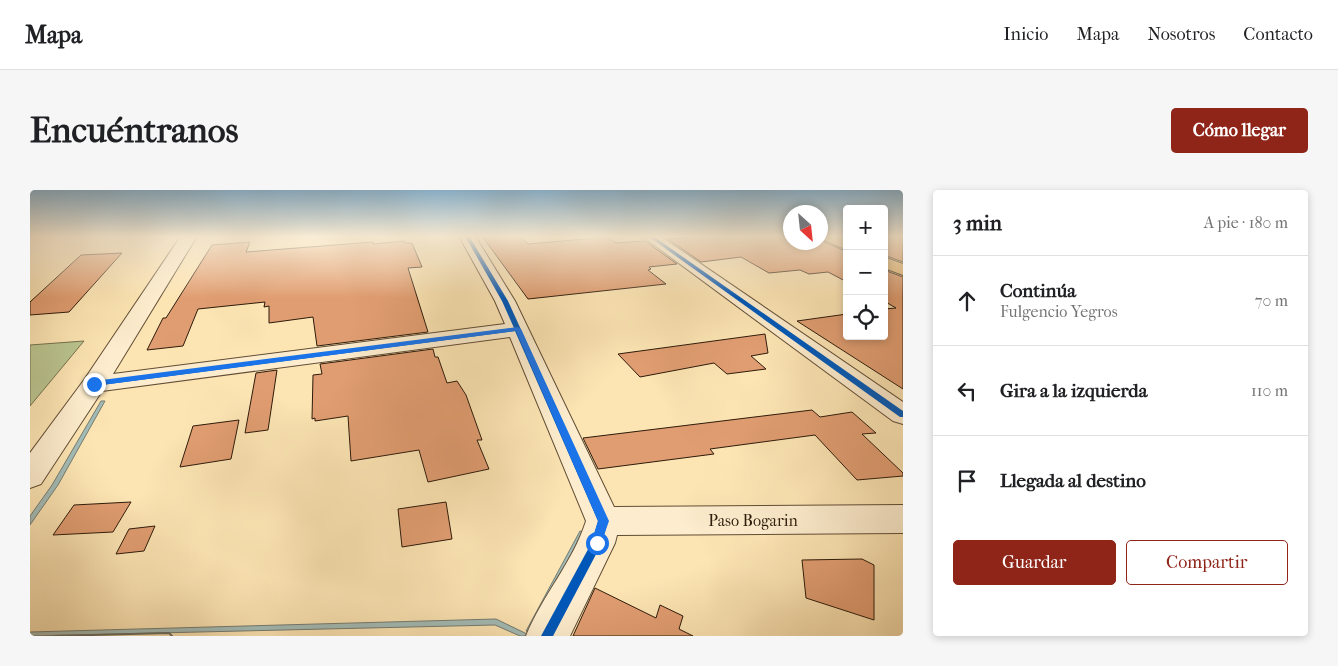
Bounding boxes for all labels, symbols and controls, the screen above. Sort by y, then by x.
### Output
text: Mapa [25,21,82,49]
text: Inicio [1004,24,1049,45]
text: Mapa [1077,24,1119,45]
text: Nosotros [1147,24,1215,45]
text: Contacto [1243,24,1313,45]
button: Cómo llegar [1171,108,1308,153]
text: Encuéntranos [30,110,238,151]
north arrow [783,205,828,250]
map controls [843,205,888,340]
button: + [843,205,888,250]
text: 3 min [953,211,1002,235]
text: A pie · 180 m [1204,213,1288,232]
button: − [843,250,888,295]
text: Continúa [1000,280,1076,302]
icon: ahead [953,287,981,315]
text: 70 m [1255,291,1288,310]
button: locate [843,295,888,340]
text: Fulgencio Yegros [1000,302,1118,321]
route end [83,373,106,396]
icon: left [953,377,981,405]
text: Gira a la izquierda [1000,380,1147,402]
text: 110 m [1251,381,1288,400]
icon: arrive [953,467,981,495]
text: Llegada al destino [1000,470,1146,492]
street label: Paso Bogarin [708,511,799,530]
route start [586,532,609,555]
button: Guardar [953,540,1116,585]
button: Compartir [1126,540,1288,585]

